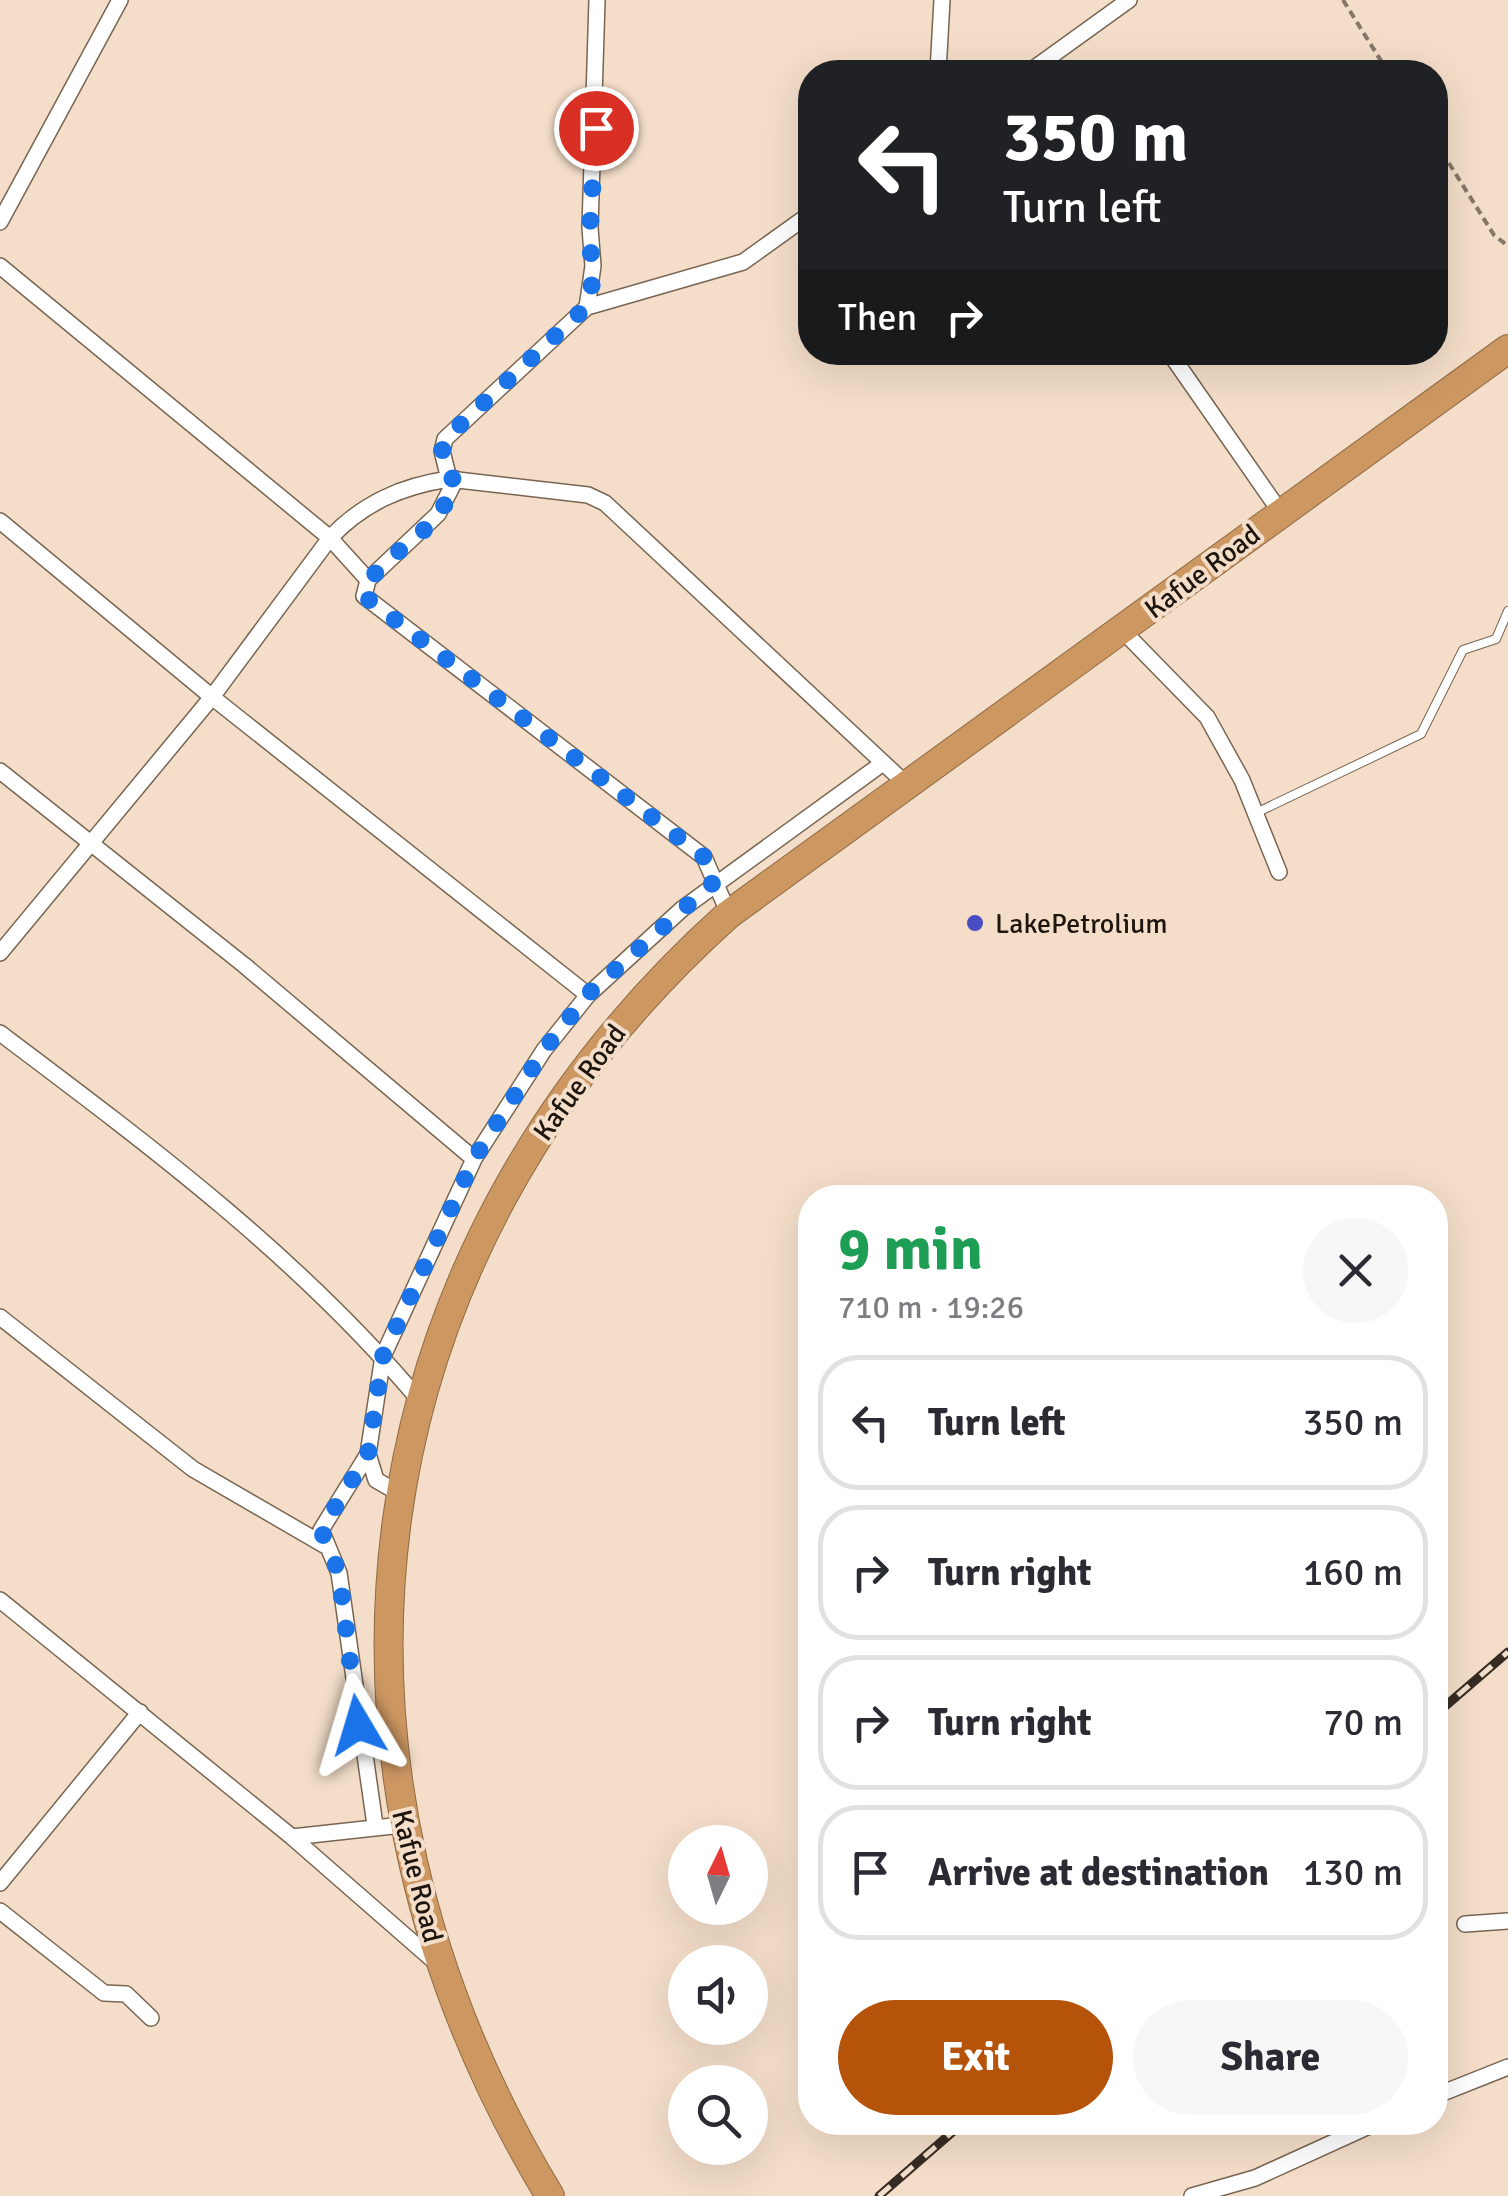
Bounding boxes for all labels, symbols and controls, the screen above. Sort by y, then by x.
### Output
pin [554,86,639,171]
text: 350 m [1003,94,1188,180]
icon: left [838,100,968,230]
icon: arrive [569,101,624,156]
text: Turn left [1003,180,1162,235]
icon: right [937,290,992,345]
text: Then [838,294,917,341]
street label: Kafue Road [1138,517,1267,626]
place label: LakePetrolium [995,907,1168,941]
marker: LakePetrolium [964,912,986,934]
street label: Kafue Road [526,1018,633,1147]
text: 9 min [838,1213,983,1287]
button: close [1303,1218,1408,1323]
text: 710 m · 19:26 [838,1288,1024,1327]
icon: left [843,1395,898,1450]
text: Turn left [928,1399,1066,1446]
text: 350 m [1303,1399,1403,1446]
icon: right [843,1545,898,1600]
text: Turn right [928,1549,1092,1596]
text: 160 m [1303,1549,1403,1596]
position arrow [306,1673,410,1777]
icon: right [843,1695,898,1750]
text: Turn right [928,1699,1092,1746]
text: 70 m [1323,1699,1403,1746]
street label: Kafue Road [384,1806,450,1946]
north arrow [668,1825,768,1925]
map controls [668,1825,768,2165]
icon: arrive [843,1845,898,1900]
text: Arrive at destination [928,1849,1269,1896]
text: 130 m [1303,1849,1403,1896]
button: sound [668,1945,768,2045]
button: Exit [838,2000,1113,2115]
button: Share [1133,2000,1408,2115]
button: search [668,2065,768,2165]

